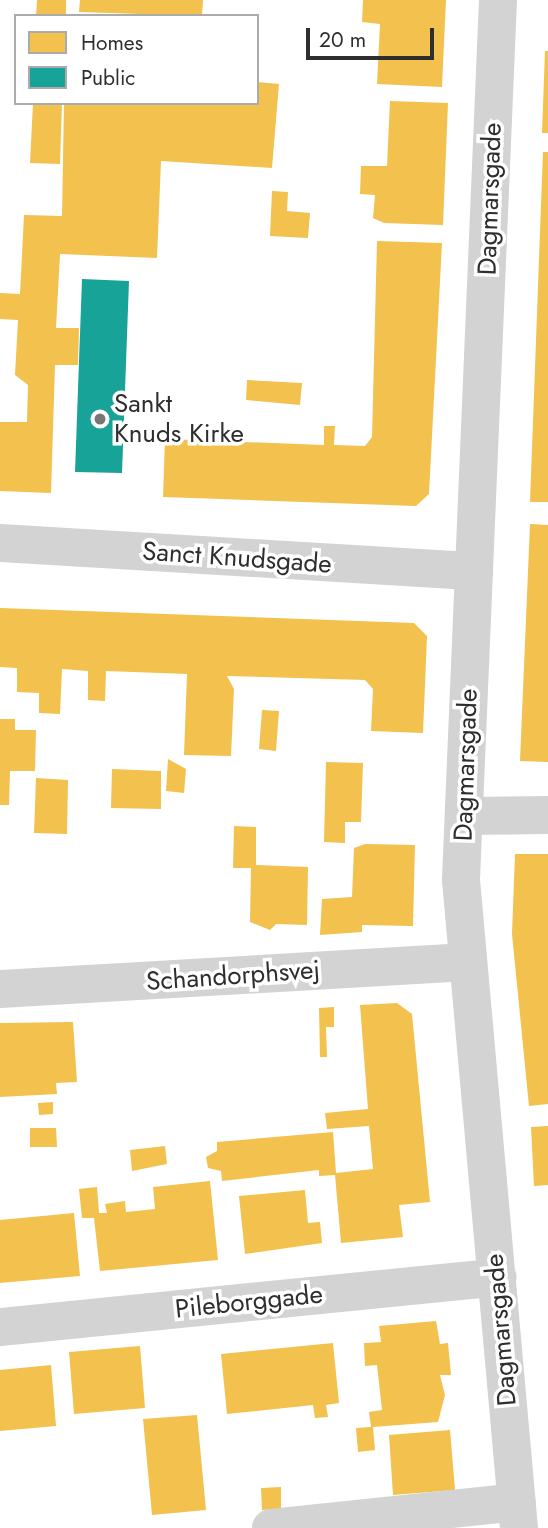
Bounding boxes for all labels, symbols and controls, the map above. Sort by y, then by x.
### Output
legend [14,14,259,105]
scale bar [310,14,438,58]
text: 20 m [319,25,366,55]
text: Homes [81,28,143,58]
text: Public [81,63,135,93]
street label: Dagmarsgade [472,122,508,276]
place label: Sankt Knuds Kirke [114,388,244,450]
marker: Sankt Knuds Kirke [92,411,108,427]
street label: Sanct Knudsgade [141,536,333,580]
street label: Dagmarsgade [448,688,484,842]
street label: Schandorphsvej [145,954,321,998]
street label: Dagmarsgade [479,1253,523,1407]
street label: Pileborggade [174,1279,324,1325]

